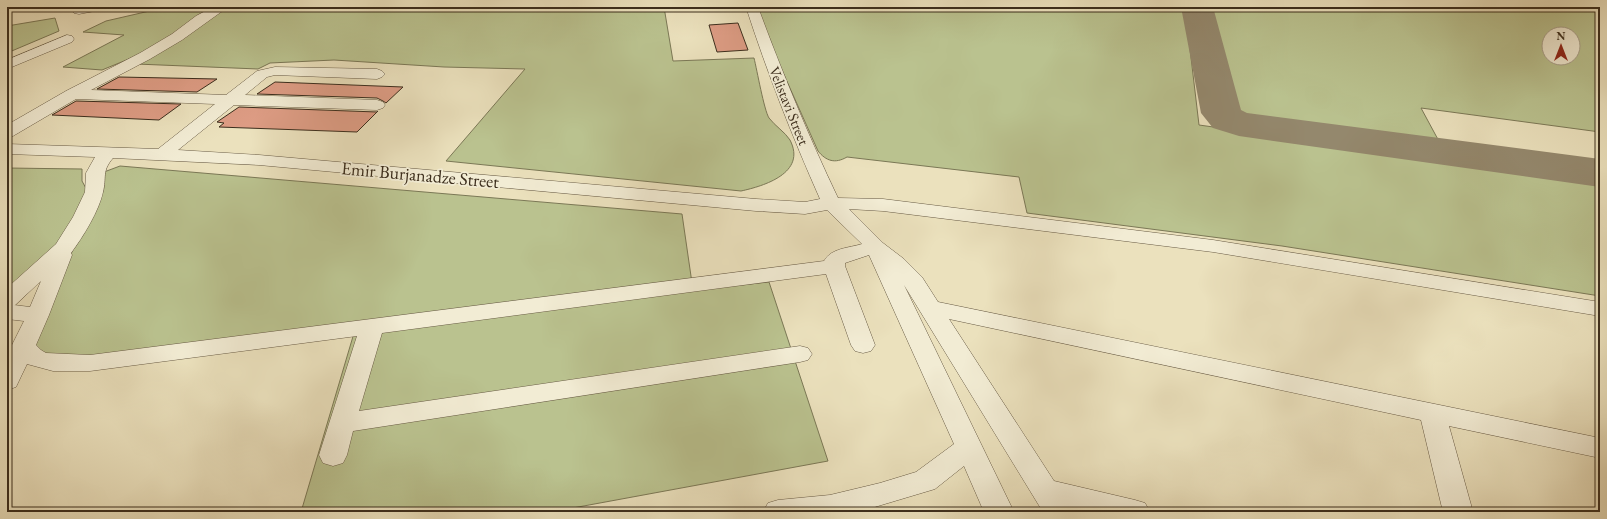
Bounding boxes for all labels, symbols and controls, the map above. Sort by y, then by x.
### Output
north arrow [1541,26,1581,66]
text: N [1557,29,1566,43]
street label: Velistavi Street [765,64,814,148]
street label: Emir Burjanadze Street [340,156,500,193]

